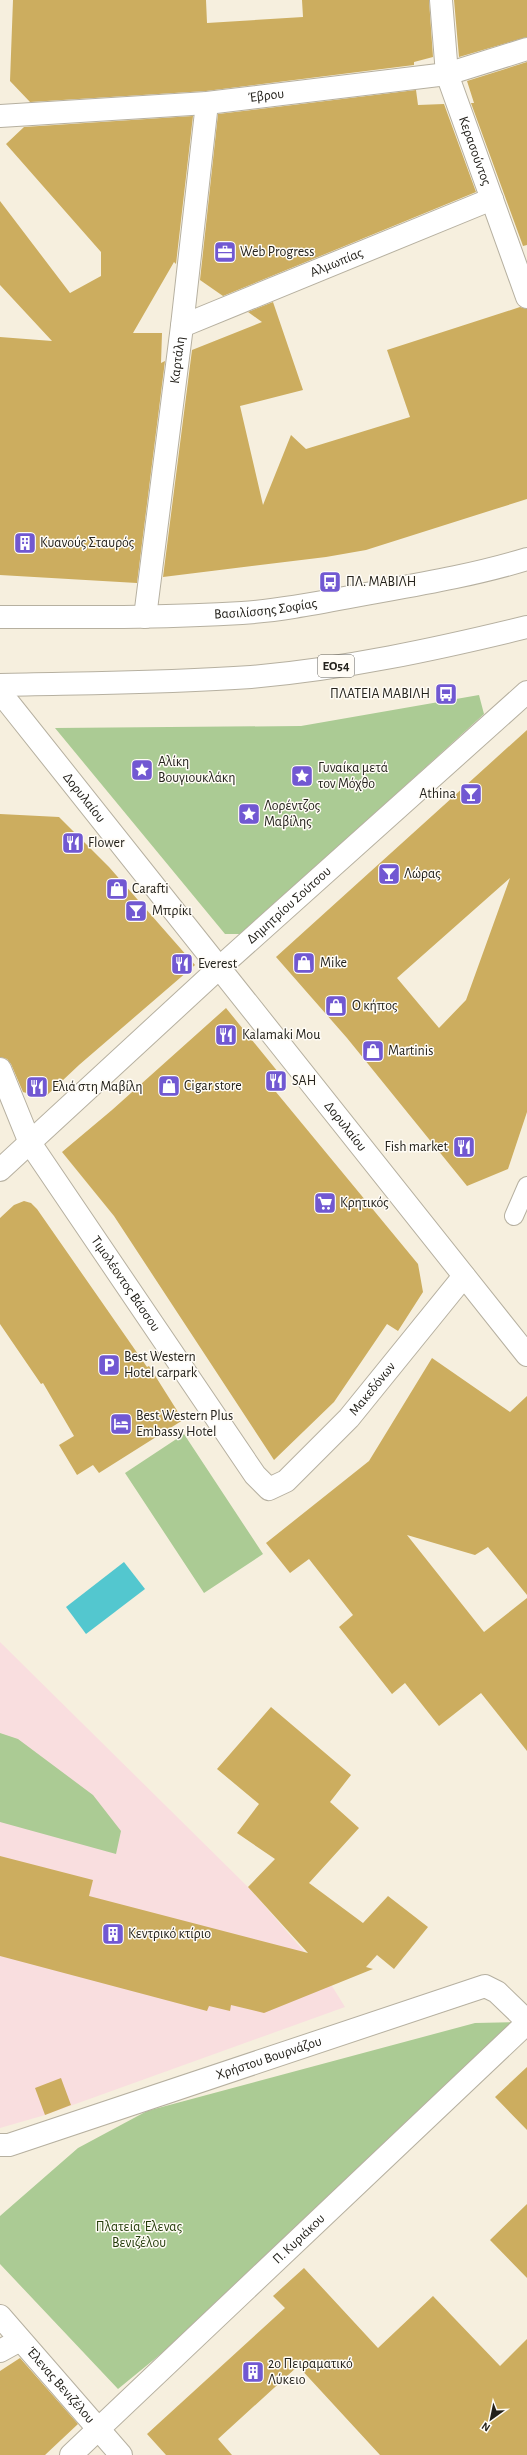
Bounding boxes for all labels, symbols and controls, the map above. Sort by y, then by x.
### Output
street label: Έβρου [247,87,285,105]
street label: Κερασούντος [456,115,494,188]
office icon: Web Progress [212,239,238,265]
place label: Web Progress [240,245,314,259]
street label: Αλμωπίας [308,245,365,280]
street label: Καρτάλη [168,336,188,385]
building icon: Κυανούς Σταυρός [12,530,38,556]
place label: Κυανούς Σταυρός [40,536,135,550]
bus stop icon: ΠΛ. ΜΑΒΙΛΗ [317,569,343,595]
place label: ΠΛ. ΜΑΒΙΛΗ [346,575,416,589]
street label: Βασιλίσσης Σοφίας [214,596,319,621]
road number: ΕΟ54 [318,655,354,677]
bus stop icon: ΠΛΑΤΕΙΑ ΜΑΒΙΛΗ [433,681,459,707]
place label: ΠΛΑΤΕΙΑ ΜΑΒΙΛΗ [330,687,430,701]
place label: Αλίκη Βουγιουκλάκη [158,755,235,785]
place icon: Αλίκη Βουγιουκλάκη [129,757,155,783]
place label: Γυναίκα μετά τον Μόχθο [317,761,388,791]
place icon: Γυναίκα μετά τον Μόχθο [289,763,315,789]
street label: Δορυλαίου [60,770,108,825]
bar icon: Athina [458,781,484,807]
place label: Athina [419,787,457,801]
place label: Λορέντζος Μαβίλης [264,799,321,829]
place icon: Λορέντζος Μαβίλης [236,801,262,827]
restaurant icon: Flower [60,830,86,856]
place label: Flower [88,836,125,850]
bar icon: Λώρας [376,861,402,887]
street label: Δημητρίου Σούτσου [244,864,334,947]
place label: Λώρας [404,867,441,881]
shop icon: Carafti [104,876,130,902]
place label: Carafti [132,882,169,896]
bar icon: Μπρίκι [123,898,149,924]
place label: Μπρίκι [152,904,192,918]
shop icon: Mike [291,950,317,976]
restaurant icon: Everest [169,951,195,977]
place label: Mike [320,956,347,970]
place label: Everest [198,957,238,971]
shop icon: Ο κήπος [323,993,349,1019]
place label: Ο κήπος [352,999,398,1013]
restaurant icon: Kalamaki Mou [213,1022,239,1048]
place label: Kalamaki Mou [242,1028,320,1042]
shop icon: Martinis [360,1038,386,1064]
place label: Martinis [388,1044,433,1058]
restaurant icon: SAH [263,1068,289,1094]
shop icon: Cigar store [156,1073,182,1099]
restaurant icon: Ελιά στη Μαβίλη [24,1074,50,1100]
place label: SAH [292,1074,316,1088]
place label: Cigar store [184,1079,242,1093]
place label: Ελιά στη Μαβίλη [52,1080,142,1094]
street label: Δορυλαίου [321,1099,369,1154]
restaurant icon: Fish market [451,1134,477,1160]
place label: Fish market [385,1140,449,1154]
supermarket icon: Κρητικός [312,1190,338,1216]
place label: Κρητικός [340,1196,389,1210]
street label: Τιμολέοντος Βάσσου [88,1234,163,1334]
place label: Best Western Hotel carpark [124,1350,198,1380]
parking icon: Best Western Hotel carpark [96,1352,122,1378]
street label: Μακεδόνων [347,1359,398,1418]
place label: Best Western Plus Embassy Hotel [136,1409,233,1439]
hotel icon: Best Western Plus Embassy Hotel [108,1411,134,1437]
building icon: Κεντρικό κτίριο [100,1921,126,1947]
place label: Κεντρικό κτίριο [128,1927,211,1941]
street label: Χρήστου Βουρνάζου [214,2034,323,2082]
street label: Π. Κυριάκου [270,2211,328,2267]
park label: Πλατεία Έλενας Βενιζέλου [96,2220,183,2250]
street label: Έλενας Βενιζέλου [24,2345,97,2426]
place label: 2ο Πειραματικό Λύκειο [268,2357,353,2387]
building icon: 2ο Πειραματικό Λύκειο [240,2359,266,2385]
north arrow [471,2399,511,2439]
text: N [480,2420,492,2434]

